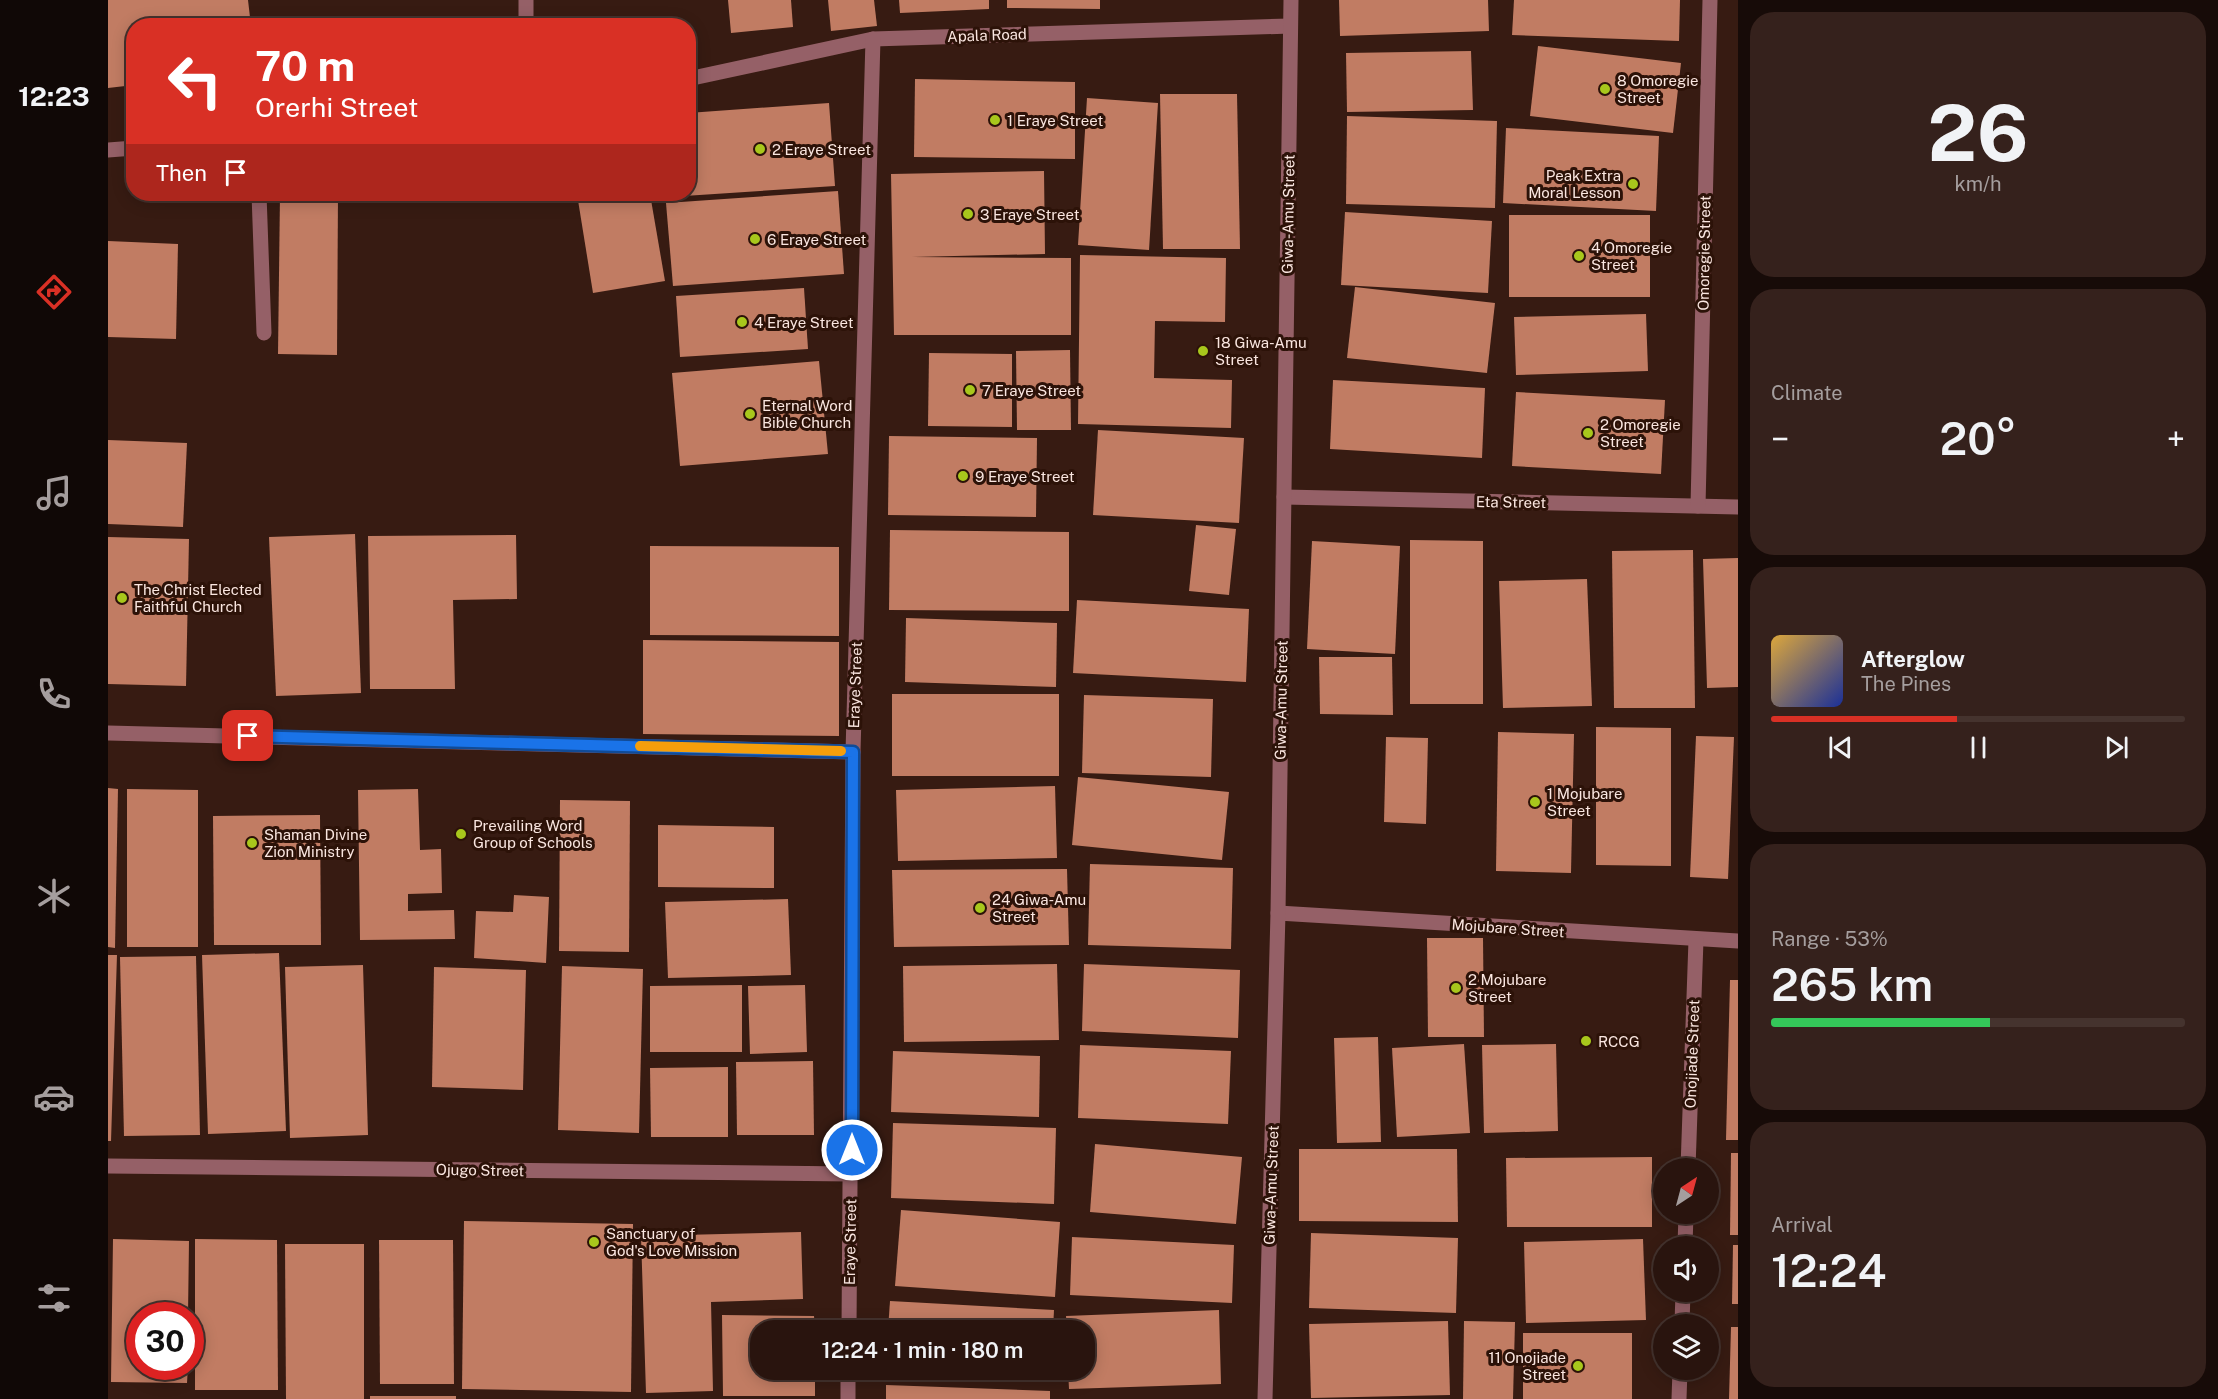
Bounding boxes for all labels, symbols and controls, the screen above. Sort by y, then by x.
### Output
street label: Apala Road [947,25,1027,45]
text: 70 m [255,41,355,90]
icon: left [156,42,234,120]
place label: 8 Omoregie Street [1617,72,1698,106]
text: 12:23 [18,80,90,112]
marker: 8 Omoregie Street [1598,82,1612,96]
text: 26 [1927,87,2029,179]
text: Orerhi Street [255,91,419,123]
place label: 1 Eraye Street [1007,112,1103,129]
marker: 1 Eraye Street [988,113,1002,127]
place label: 2 Eraye Street [772,141,871,158]
marker: 2 Eraye Street [753,142,767,156]
street label: Giwa-Amu Street [1278,154,1298,274]
icon: arrive [219,156,252,189]
text: Then [156,160,207,186]
place label: Peak Extra Moral Lesson [1528,167,1621,201]
text: km/h [1954,172,2002,196]
marker: Peak Extra Moral Lesson [1626,177,1640,191]
street label: Omoregie Street [1694,195,1714,311]
place label: 3 Eraye Street [980,206,1080,223]
marker: 3 Eraye Street [961,207,975,221]
place label: 6 Eraye Street [767,231,867,248]
marker: 6 Eraye Street [748,232,762,246]
place label: 4 Omoregie Street [1591,239,1672,273]
marker: 4 Omoregie Street [1572,249,1586,263]
icon: directions [33,271,75,313]
place label: 4 Eraye Street [754,314,854,331]
marker: 4 Eraye Street [735,315,749,329]
place label: 18 Giwa-Amu Street [1215,334,1307,368]
marker: 18 Giwa-Amu Street [1196,344,1210,358]
text: Climate [1771,381,1843,405]
place label: 7 Eraye Street [982,382,1081,399]
marker: 7 Eraye Street [963,383,977,397]
place label: Eternal Word Bible Church [762,397,852,431]
marker: Eternal Word Bible Church [743,407,757,421]
text: 20° [1939,412,2017,465]
place label: 2 Omoregie Street [1600,416,1681,450]
text: − [1771,420,1789,458]
text: + [2167,420,2185,458]
marker: 2 Omoregie Street [1581,426,1595,440]
place label: 9 Eraye Street [975,468,1075,485]
marker: 9 Eraye Street [956,469,970,483]
icon: music [33,472,75,514]
street label: Eta Street [1476,493,1547,511]
place label: The Christ Elected Faithful Church [134,581,262,615]
marker: The Christ Elected Faithful Church [115,591,129,605]
street label: Giwa-Amu Street [1271,640,1291,760]
street label: Eraye Street [845,641,865,729]
text: Afterglow [1861,646,1965,672]
text: The Pines [1861,672,1951,696]
icon: phone [33,673,75,715]
pin [222,710,273,761]
icon: arrive [231,719,264,752]
icon: previous [1824,731,1857,764]
icon: pause [1962,731,1995,764]
icon: next [2100,731,2133,764]
place label: 1 Mojubare Street [1547,785,1623,819]
marker: 1 Mojubare Street [1528,795,1542,809]
place label: Prevailing Word Group of Schools [473,817,593,851]
place label: Shaman Divine Zion Ministry [264,826,367,860]
marker: Prevailing Word Group of Schools [454,827,468,841]
marker: Shaman Divine Zion Ministry [245,836,259,850]
icon: climate [33,875,75,917]
place label: 24 Giwa-Amu Street [992,891,1086,925]
marker: 24 Giwa-Amu Street [973,901,987,915]
street label: Mojubare Street [1451,916,1565,940]
text: Range · 53% [1771,927,1888,951]
text: 265 km [1771,958,1933,1011]
place label: 2 Mojubare Street [1468,971,1546,1005]
marker: 2 Mojubare Street [1449,981,1463,995]
street label: Onojiade Street [1682,999,1702,1109]
place label: RCCG [1598,1033,1640,1050]
marker: RCCG [1579,1034,1593,1048]
icon: car [33,1076,75,1118]
position arrow [820,1118,884,1182]
street label: Giwa-Amu Street [1260,1125,1282,1245]
north arrow [1653,1158,1719,1224]
map controls [1653,1158,1719,1380]
street label: Ojugo Street [436,1161,525,1179]
street label: Eraye Street [841,1198,859,1285]
text: Arrival [1771,1213,1833,1237]
place label: Sanctuary of God's Love Mission [606,1225,737,1259]
marker: Sanctuary of God's Love Mission [587,1235,601,1249]
button: sound [1653,1236,1719,1302]
text: 12:24 [1771,1244,1887,1297]
icon: filters [33,1277,75,1319]
speed limit sign: 30 [126,1302,204,1380]
button: layers [1653,1314,1719,1380]
text: 12:24 · 1 min · 180 m [821,1337,1024,1363]
place label: 11 Onojiade Street [1489,1349,1566,1383]
marker: 11 Onojiade Street [1571,1359,1585,1373]

